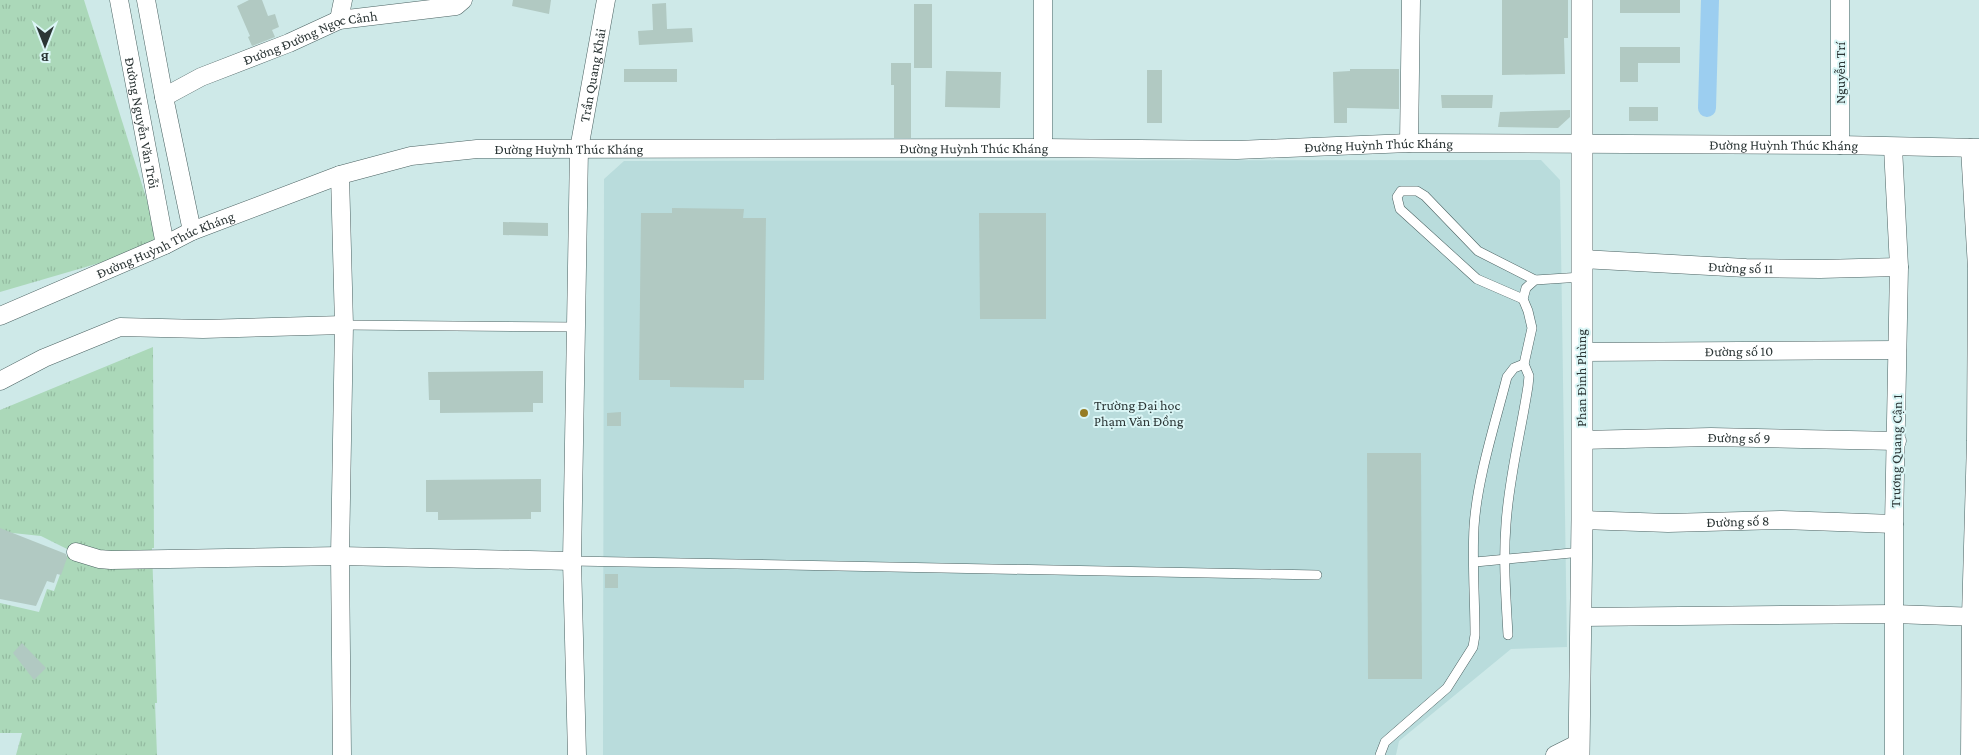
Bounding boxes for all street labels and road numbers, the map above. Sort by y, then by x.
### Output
street label: Đường Đường Ngọc Cảnh [241,7,379,68]
street label: Trần Quang Khải [576,27,609,123]
street label: Nguyễn Trí [1832,42,1848,104]
street label: Đường Nguyễn Văn Trỗi [122,56,162,190]
street label: Đường Huỳnh Thúc Kháng [1304,135,1453,155]
street label: Đường Huỳnh Thúc Kháng [1709,136,1859,153]
street label: Đường Huỳnh Thúc Kháng [899,140,1049,156]
street label: Đường Huỳnh Thúc Kháng [494,141,644,157]
street label: Đường Huỳnh Thúc Kháng [94,208,237,282]
street label: Đường số 11 [1708,258,1774,276]
street label: Phan Đình Phùng [1573,329,1589,427]
street label: Đường số 10 [1705,343,1773,359]
street label: Trương Quang Cận 1 [1887,394,1905,508]
street label: Đường số 9 [1707,429,1771,446]
street label: Đường số 8 [1706,512,1770,530]

